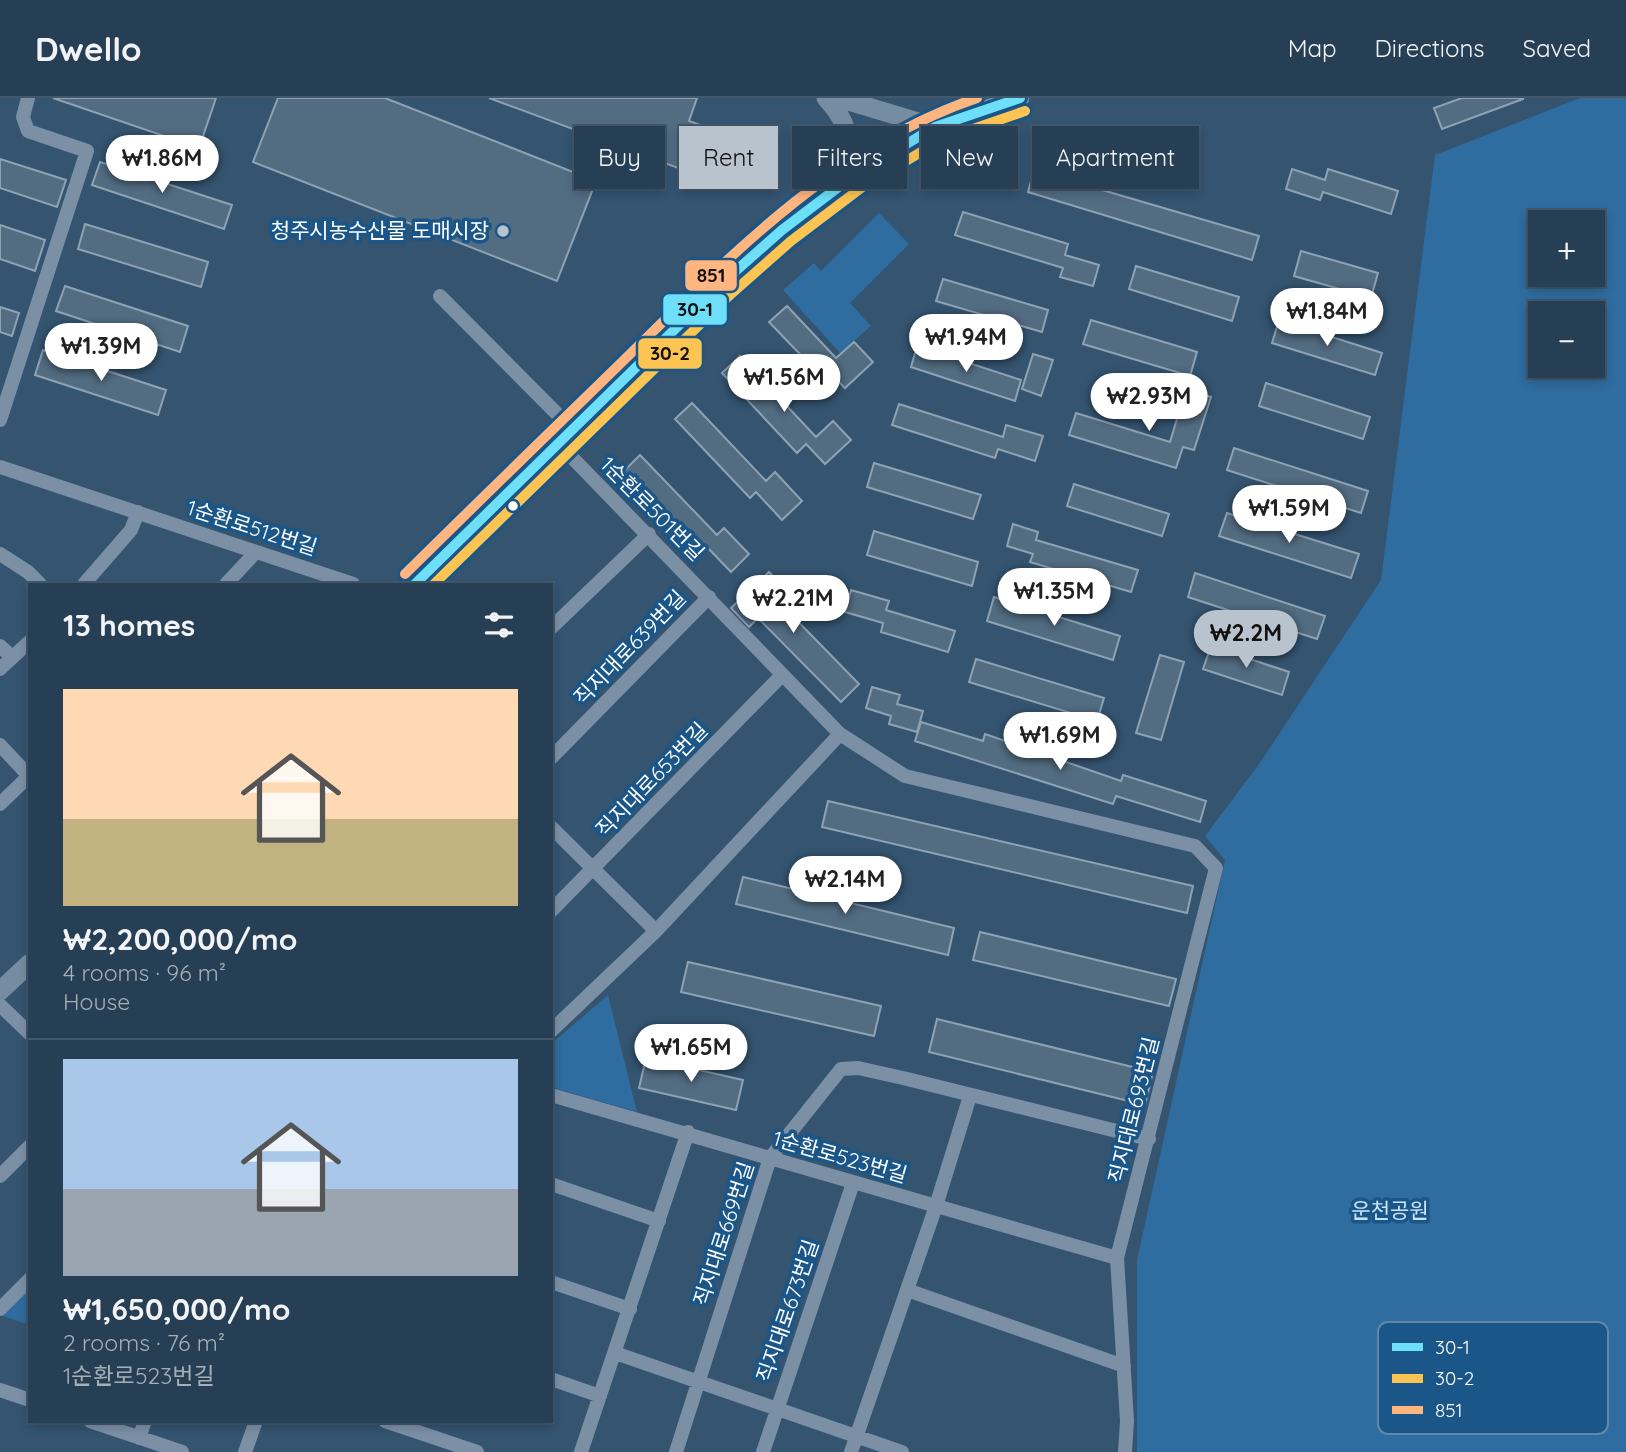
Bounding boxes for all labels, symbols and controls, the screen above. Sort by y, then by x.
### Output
text: Dwello [35,28,142,69]
text: Map [1288,33,1337,63]
text: Directions [1375,33,1485,63]
text: Saved [1523,33,1591,63]
chip: Buy [574,126,665,189]
chip: Rent [679,126,778,189]
chip: Filters [792,126,907,189]
chip: New [921,126,1018,189]
chip: Apartment [1032,126,1199,189]
pin: ₩1.86M [105,136,219,195]
text: ₩1.86M [122,143,202,172]
map controls [1528,210,1605,378]
button: + [1528,210,1605,287]
place label: 청주시농수산물 도매시장 [271,217,489,243]
marker: 청주시농수산물 도매시장 [495,223,511,239]
line badge: 851 [684,259,738,292]
text: 851 [697,263,725,287]
pin: ₩1.84M [1270,288,1384,348]
line badge: 30-1 [662,293,728,326]
text: ₩1.84M [1286,296,1368,325]
text: 30-1 [677,297,713,321]
button: − [1528,301,1605,378]
pin: ₩1.94M [909,314,1023,374]
text: ₩1.94M [925,322,1007,351]
pin: ₩1.39M [44,324,158,383]
text: ₩1.39M [61,331,141,360]
line badge: 30-2 [637,337,703,370]
text: 30-2 [650,341,690,365]
pin: ₩1.56M [727,354,841,414]
text: ₩1.56M [743,362,825,391]
pin: ₩2.93M [1092,374,1206,433]
text: ₩2.93M [1107,381,1191,410]
street label: 1순환로501번길 [595,451,710,566]
pin: ₩1.59M [1232,486,1346,545]
text: ₩1.59M [1248,493,1330,522]
street label: 1순환로512번길 [184,494,321,560]
unlabelled marker [506,499,520,513]
pin: ₩1.35M [997,568,1111,628]
pin: ₩2.21M [736,575,850,635]
text: ₩1.35M [1014,576,1094,605]
text: ₩2.21M [752,583,834,612]
street label: 직지대로639번길 [568,584,691,710]
text: 13 homes [63,606,195,644]
icon: filters [480,606,518,644]
pin: ₩2.2M [1197,610,1295,670]
text: ₩2.2M [1210,618,1282,647]
pin: ₩1.69M [1003,712,1117,772]
street label: 직지대로653번길 [590,716,713,842]
text: ₩1.69M [1020,720,1100,749]
icon: home [228,735,354,861]
pin: ₩2.14M [788,856,902,916]
text: ₩2.14M [805,864,885,893]
text: ₩2,200,000/mo [63,920,297,958]
text: 4 rooms · 96 m² [63,958,226,987]
text: House [63,987,130,1016]
pin: ₩1.65M [634,1024,748,1084]
text: ₩1.65M [650,1032,732,1061]
street label: 직지대로693번길 [1102,1034,1164,1186]
icon: home [228,1104,354,1230]
street label: 1순환로523번길 [770,1124,910,1188]
street label: 직지대로669번길 [687,1158,759,1309]
park label: 운천공원 [1351,1197,1429,1223]
street label: 직지대로673번길 [751,1236,824,1385]
text: ₩1,650,000/mo [63,1290,290,1328]
legend [1378,1322,1608,1434]
text: 2 rooms · 76 m² [63,1328,225,1357]
text: 30-1 [1435,1335,1470,1359]
text: 1순환로523번길 [63,1361,215,1390]
text: 30-2 [1435,1366,1474,1390]
text: 851 [1435,1398,1463,1422]

